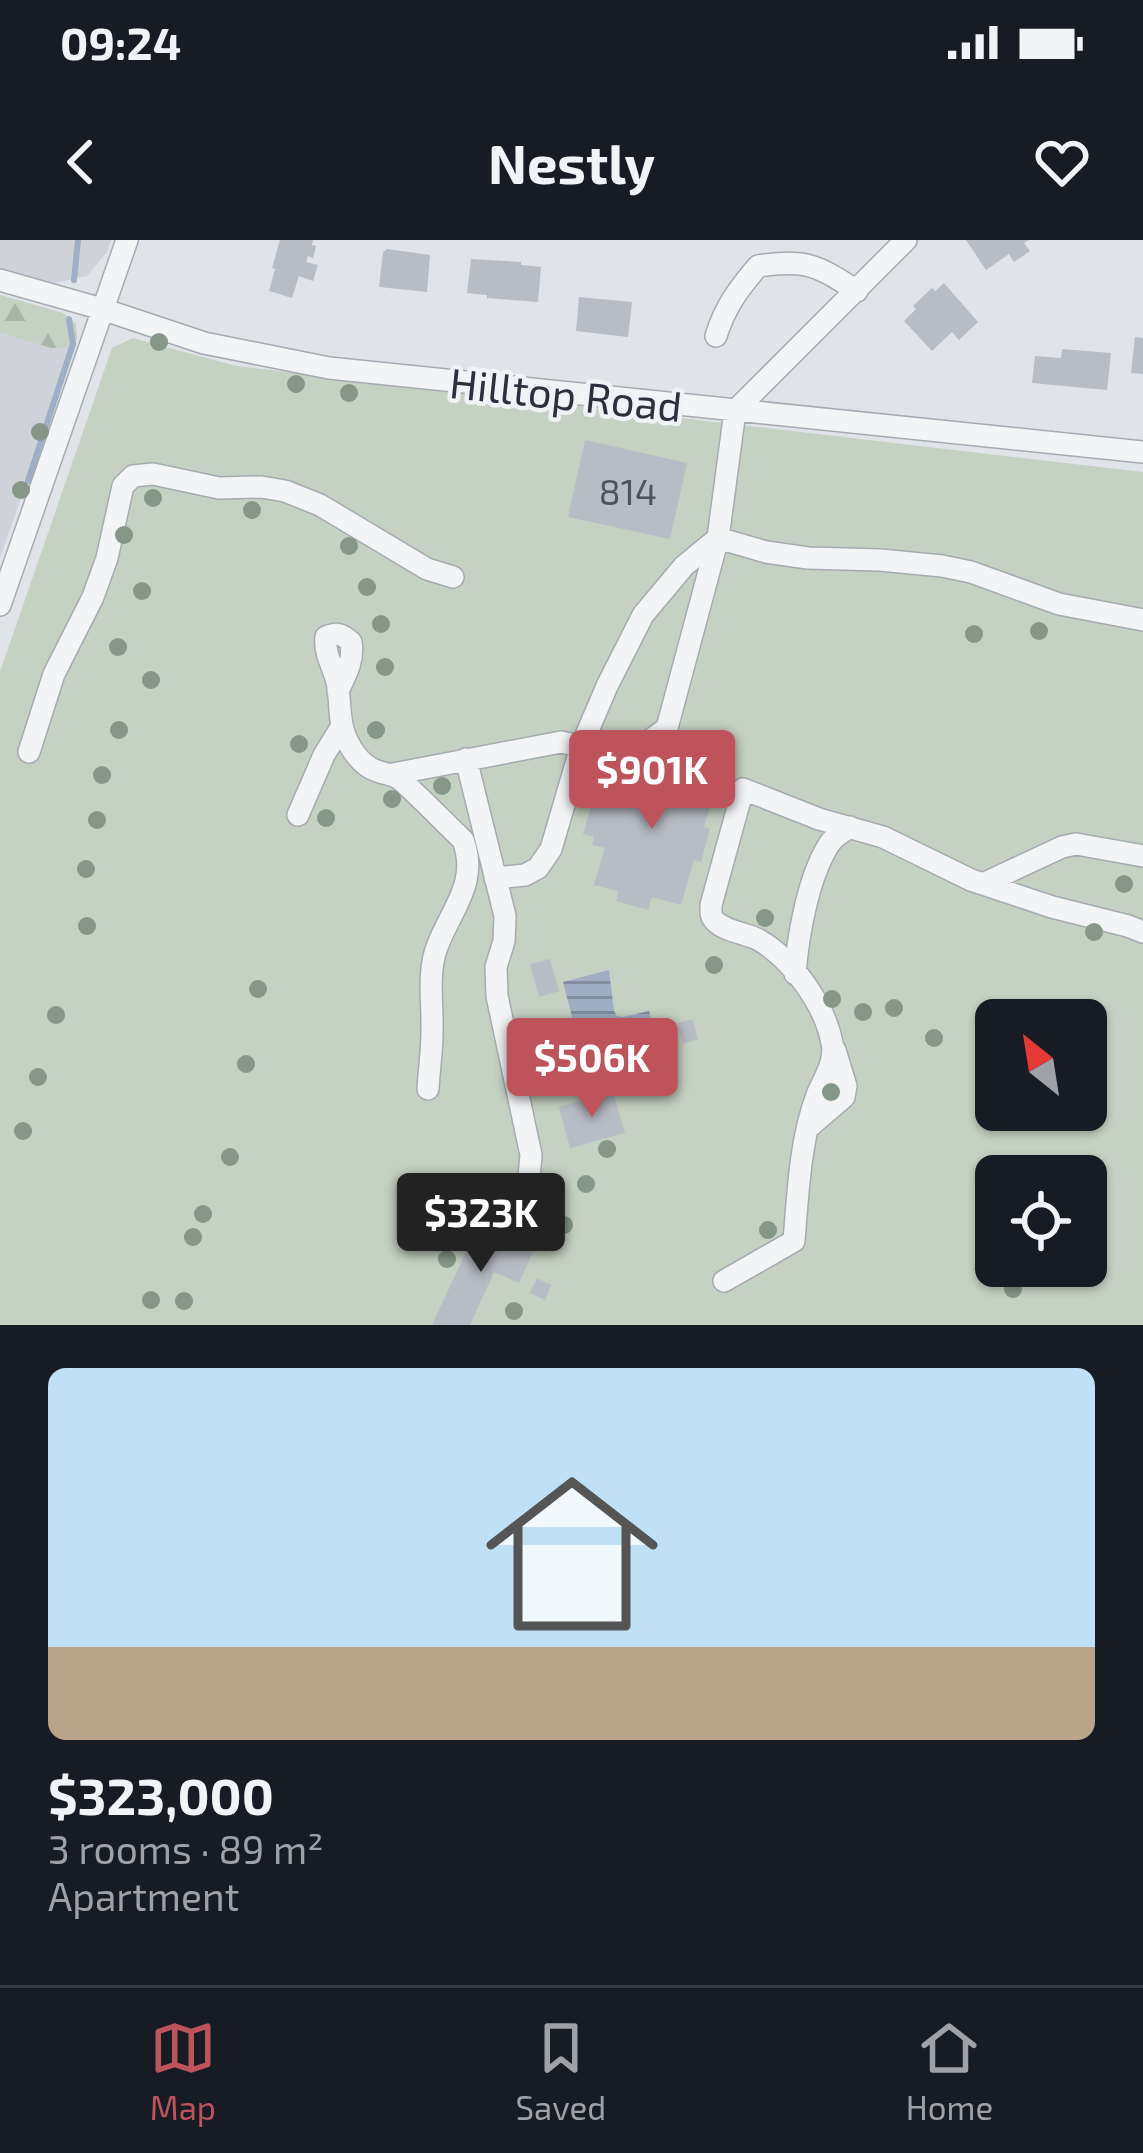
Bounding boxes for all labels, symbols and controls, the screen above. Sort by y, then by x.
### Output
text: 09:24 [60,15,181,69]
icon: back [48,129,114,195]
icon: heart [1029,129,1095,195]
text: Nestly [488,130,655,195]
street label: Hilltop Road [447,356,685,430]
house number: 814 [599,469,657,512]
pin: $901K [568,730,736,832]
text: $901K [596,745,708,792]
north arrow [975,999,1107,1131]
map controls [975,999,1107,1287]
pin: $506K [508,1018,676,1120]
text: $506K [534,1033,650,1080]
button: locate [975,1155,1107,1287]
pin: $323K [397,1173,565,1275]
text: $323K [424,1188,538,1235]
icon: home [464,1446,680,1662]
text: $323,000 [48,1764,274,1825]
text: 3 rooms · 89 m² [48,1825,323,1872]
text: Apartment [48,1872,239,1919]
tab: Map [150,2015,216,2127]
tab: Saved [516,2015,606,2127]
tab: Home [906,2015,993,2127]

